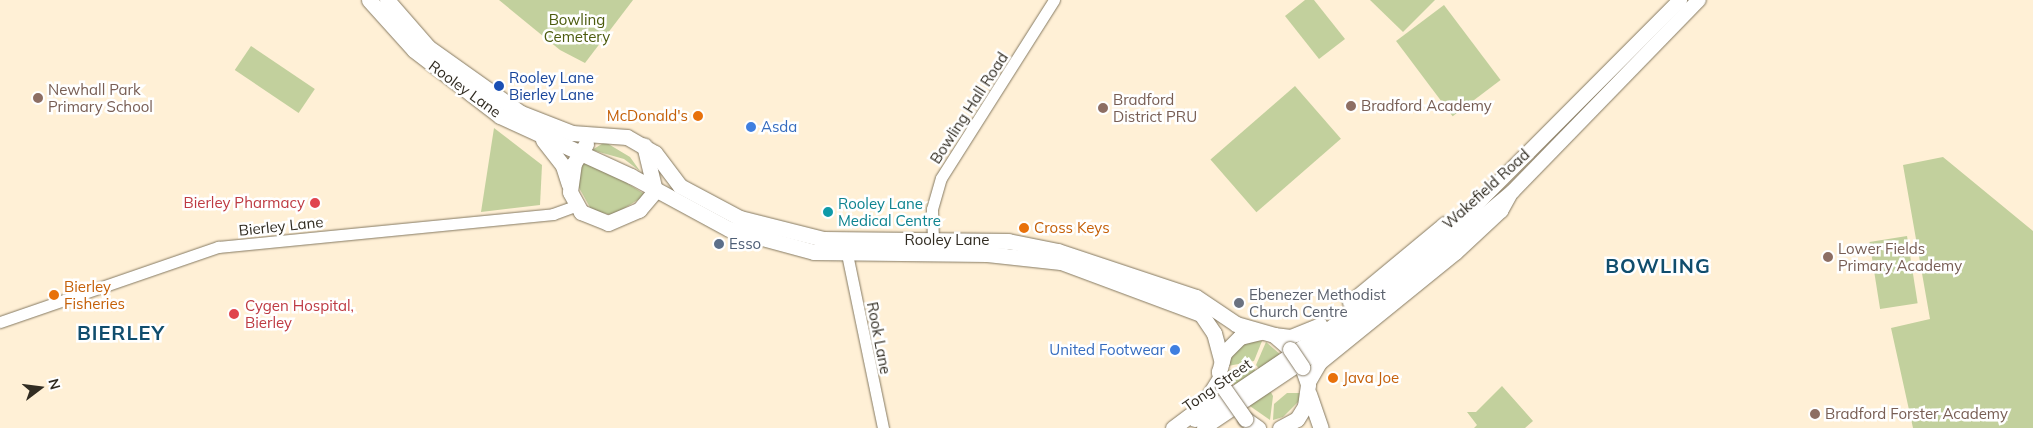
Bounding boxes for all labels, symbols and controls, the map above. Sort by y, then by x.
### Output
park label: Bowling Cemetery [544,10,610,45]
street label: Bowling Hall Road [926,49,1012,167]
street label: Rooley Lane [425,57,505,121]
place label: Rooley Lane Bierley Lane [509,68,594,103]
place label: Newhall Park Primary School [48,80,153,115]
marker: Rooley Lane Bierley Lane [493,80,505,92]
place label: Bradford District PRU [1113,90,1197,125]
marker: Newhall Park Primary School [32,92,44,104]
place label: Bradford Academy [1361,97,1492,115]
marker: Bradford Academy [1345,100,1357,112]
marker: Bradford District PRU [1097,102,1109,114]
place label: McDonald's [607,107,688,125]
marker: McDonald's [692,110,704,122]
place label: Asda [761,118,797,136]
marker: Asda [745,121,757,133]
street label: Wakefield Road [1439,145,1533,233]
place label: Bierley Pharmacy [183,194,305,212]
place label: Rooley Lane Medical Centre [838,194,941,229]
marker: Bierley Pharmacy [309,197,321,209]
marker: Rooley Lane Medical Centre [822,206,834,218]
street label: Bierley Lane [238,213,324,239]
place label: Cross Keys [1034,219,1110,237]
marker: Cross Keys [1018,222,1030,234]
street label: Rooley Lane [905,231,989,249]
place label: Esso [729,235,761,253]
marker: Esso [713,238,725,250]
place label: Lower Fields Primary Academy [1838,239,1962,274]
marker: Lower Fields Primary Academy [1822,251,1834,263]
district label: BOWLING [1604,253,1712,277]
place label: Bierley Fisheries [64,277,125,312]
place label: Ebenezer Methodist Church Centre [1249,285,1386,320]
marker: Bierley Fisheries [48,289,60,301]
place label: Cygen Hospital, Bierley [245,296,354,331]
marker: Ebenezer Methodist Church Centre [1233,297,1245,309]
street label: Rook Lane [863,300,895,376]
marker: Cygen Hospital, Bierley [227,307,241,321]
district label: BIERLEY [76,320,166,344]
place label: United Footwear [1049,341,1165,359]
marker: United Footwear [1169,344,1181,356]
street label: Tong Street [1179,355,1255,415]
north arrow [15,363,65,413]
place label: Java Joe [1343,369,1399,387]
marker: Java Joe [1327,372,1339,384]
text: N [44,377,65,392]
place label: Bradford Forster Academy [1825,405,2008,423]
marker: Bradford Forster Academy [1809,408,1821,420]

